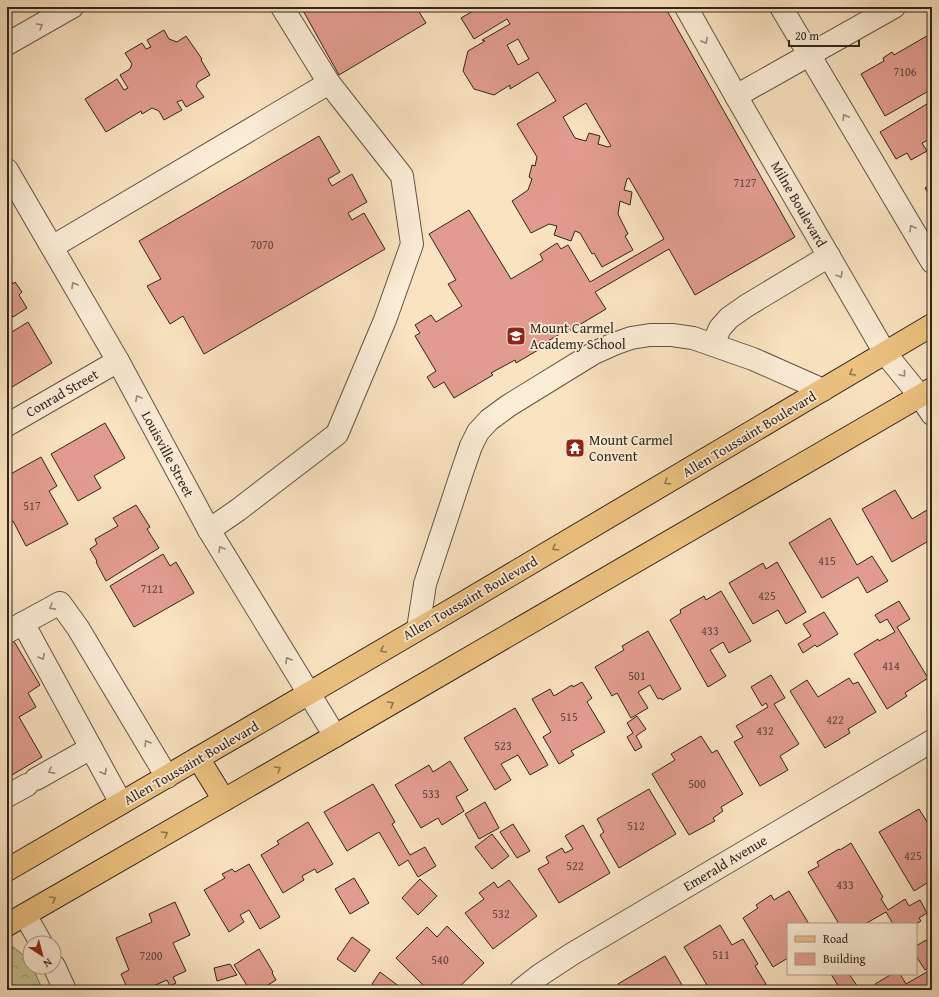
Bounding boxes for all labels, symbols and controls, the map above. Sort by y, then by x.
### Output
scale bar [789,22,859,48]
one-way arrow [36,23,43,30]
text: 20 m [795,27,819,44]
one-way arrow [700,37,708,44]
house number: 7106 [893,63,917,80]
one-way arrow [843,114,850,121]
street label: Milne Boulevard [766,157,832,251]
house number: 7127 [733,174,757,191]
one-way arrow [909,225,917,232]
house number: 7070 [250,236,274,253]
one-way arrow [835,271,842,278]
one-way arrow [71,282,78,289]
place label: Mount Carmel Academy School [530,318,626,354]
school or university icon: Mount Carmel Academy School [505,325,527,347]
street label: Conrad Street [22,364,102,422]
one-way arrow [849,368,856,376]
one-way arrow [898,370,905,377]
street label: Allen Toussaint Boulevard [678,386,820,482]
one-way arrow [135,395,143,402]
street label: Louisville Street [137,407,199,501]
place label: Mount Carmel Convent [589,430,673,466]
temple icon: Mount Carmel Convent [564,437,586,459]
one-way arrow [664,477,671,484]
house number: 517 [23,497,41,514]
one-way arrow [552,544,559,551]
one-way arrow [218,546,225,553]
street label: Allen Toussaint Boulevard [399,551,542,645]
house number: 415 [818,552,836,569]
house number: 7121 [140,580,164,597]
house number: 425 [758,587,776,604]
one-way arrow [49,603,57,610]
house number: 433 [701,622,719,639]
one-way arrow [380,645,387,652]
one-way arrow [37,653,44,661]
one-way arrow [286,657,293,664]
house number: 414 [882,657,900,674]
house number: 501 [628,667,646,684]
one-way arrow [387,701,394,708]
house number: 515 [560,708,578,725]
house number: 422 [826,711,844,728]
street label: Allen Toussaint Boulevard [120,716,263,810]
house number: 432 [756,722,774,739]
house number: 523 [494,737,512,754]
one-way arrow [144,740,151,747]
one-way arrow [48,766,55,773]
one-way arrow [274,766,281,773]
one-way arrow [99,767,107,775]
house number: 500 [688,775,706,792]
house number: 533 [422,785,440,802]
house number: 512 [627,817,645,834]
street label: Emerald Avenue [679,830,771,896]
one-way arrow [161,831,169,838]
house number: 425 [904,847,922,864]
house number: 522 [566,857,584,874]
house number: 433 [836,876,854,893]
one-way arrow [49,896,56,903]
house number: 532 [492,905,510,922]
legend [787,923,917,975]
text: Road [823,930,849,947]
north arrow [22,935,62,975]
house number: 511 [712,946,730,963]
house number: 7200 [139,947,163,964]
text: Building [823,950,866,967]
house number: 540 [431,951,449,968]
text: N [40,954,56,972]

